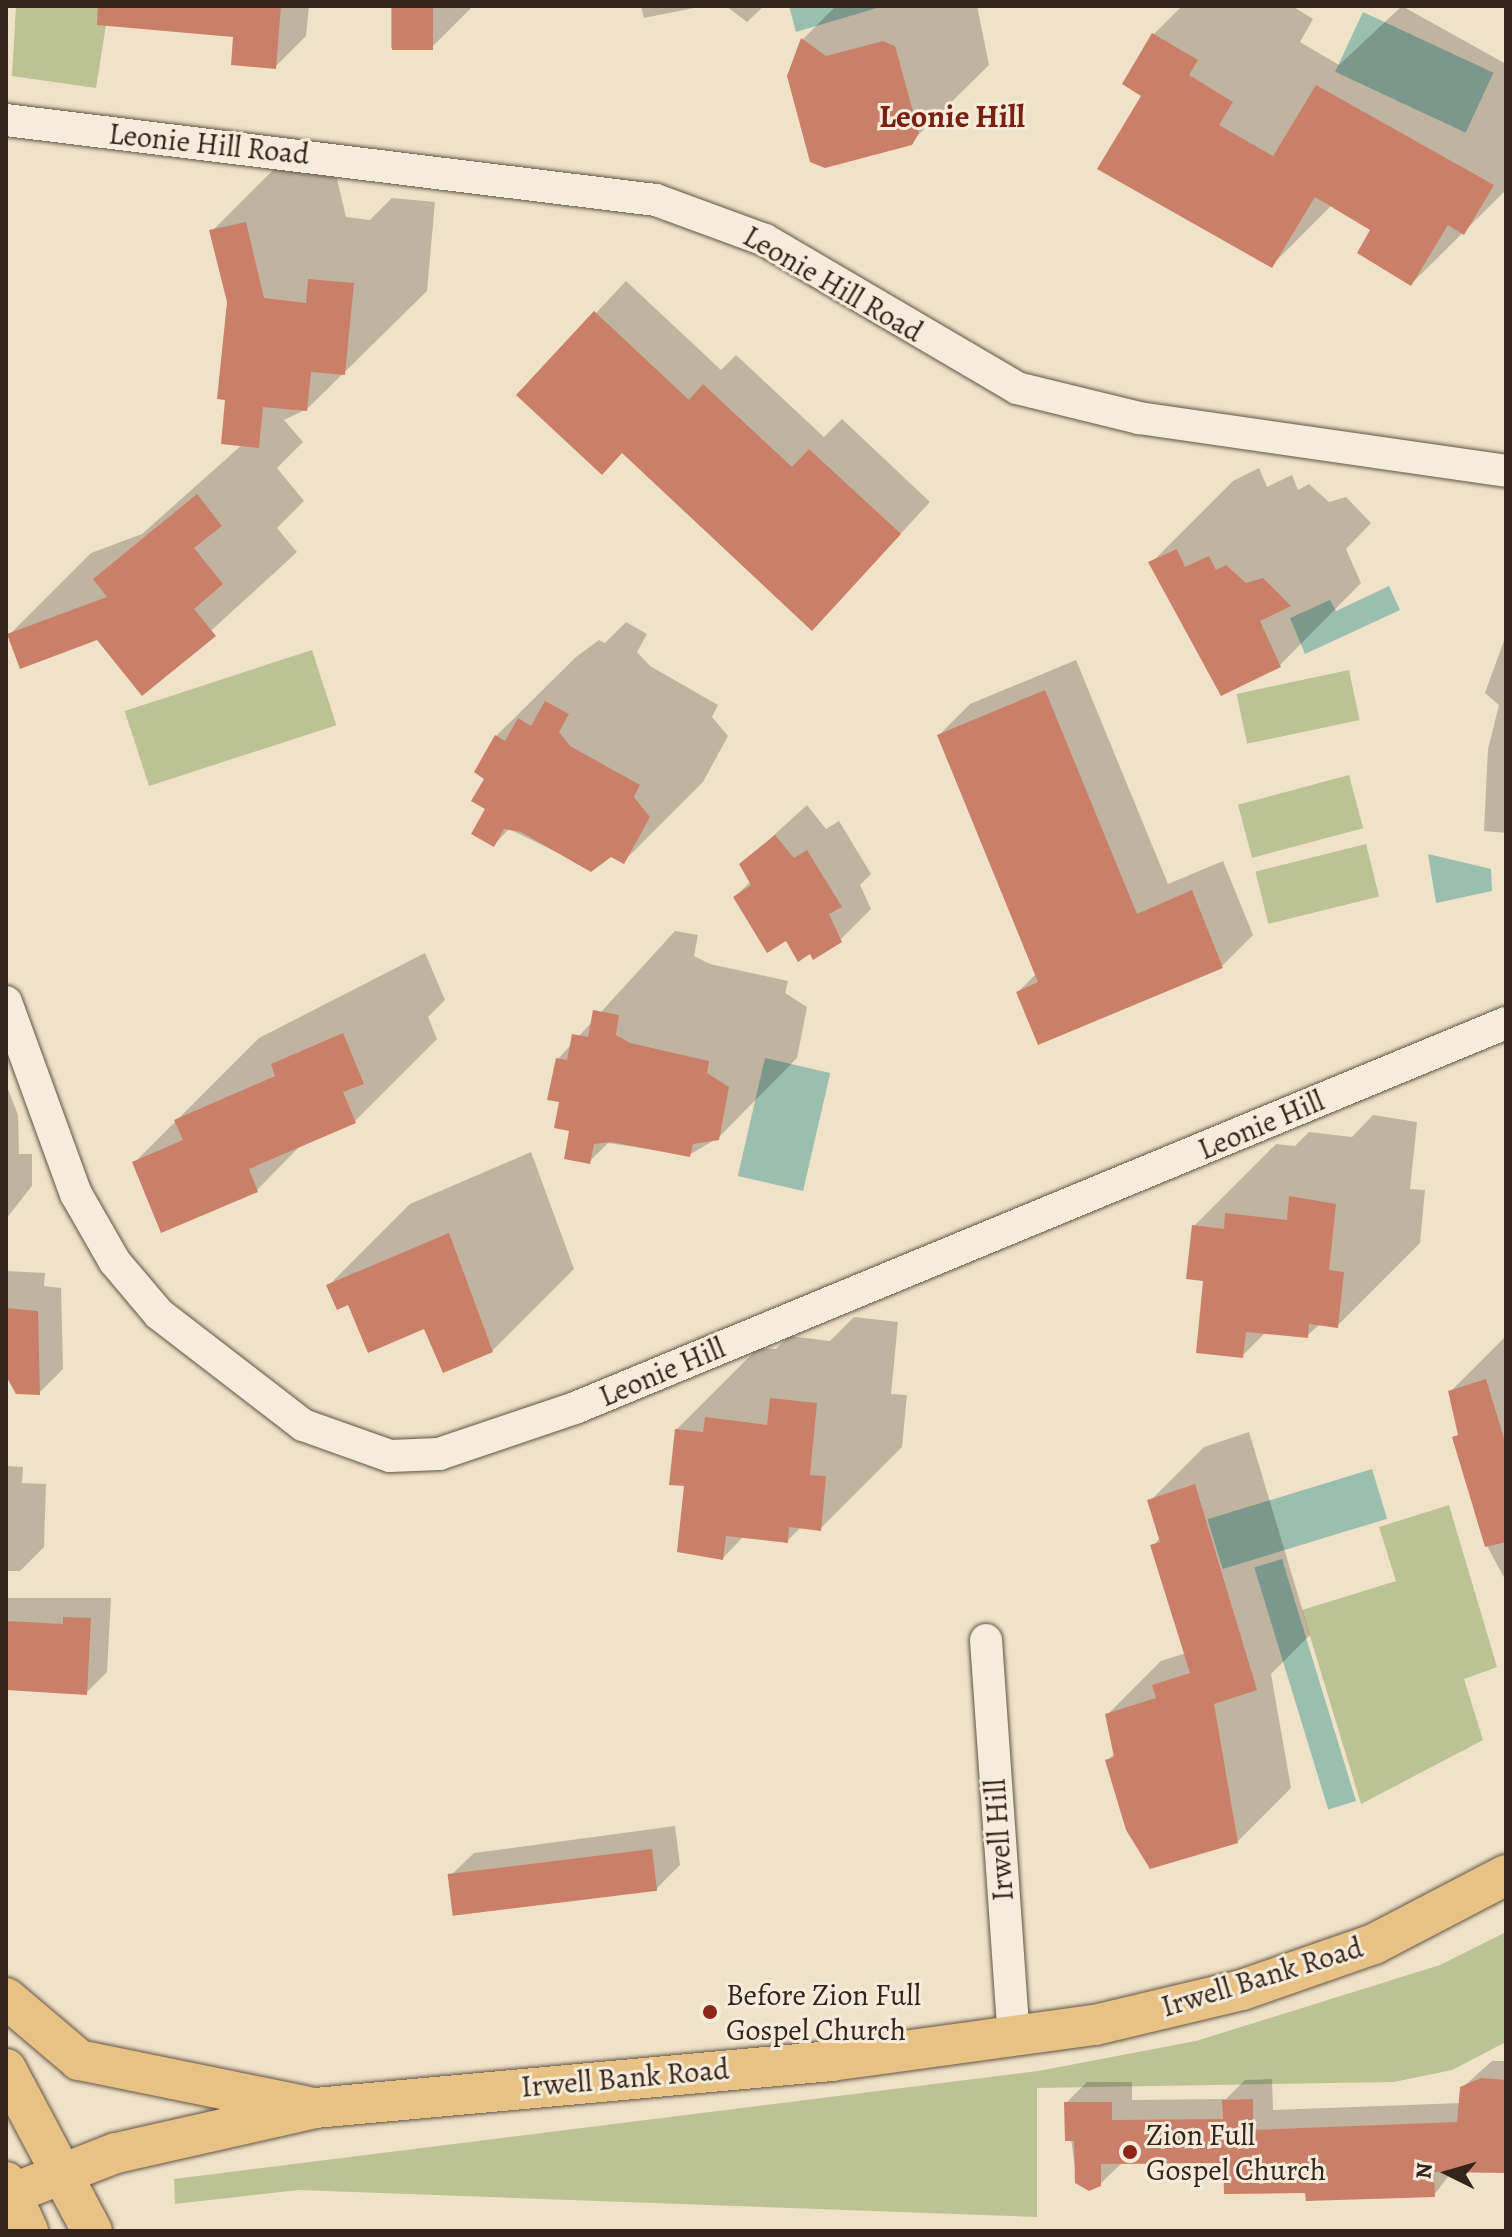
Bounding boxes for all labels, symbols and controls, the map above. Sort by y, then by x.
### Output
district label: Leonie Hill [879,97,1025,135]
street label: Leonie Hill Road [107,116,311,172]
street label: Leonie Hill Road [737,218,929,350]
street label: Leonie Hill [1193,1082,1329,1168]
street label: Leonie Hill [594,1329,730,1415]
street label: Irwell Hill [977,1778,1021,1902]
street label: Irwell Bank Road [1157,1929,1367,2025]
place label: Before Zion Full Gospel Church [726,1977,921,2048]
marker: Before Zion Full Gospel Church [701,2003,719,2021]
street label: Irwell Bank Road [519,2051,731,2105]
place label: Zion Full Gospel Church [1146,2117,1326,2188]
north arrow [1408,2133,1488,2213]
marker: Zion Full Gospel Church [1121,2143,1139,2161]
text: N [1408,2162,1440,2180]

